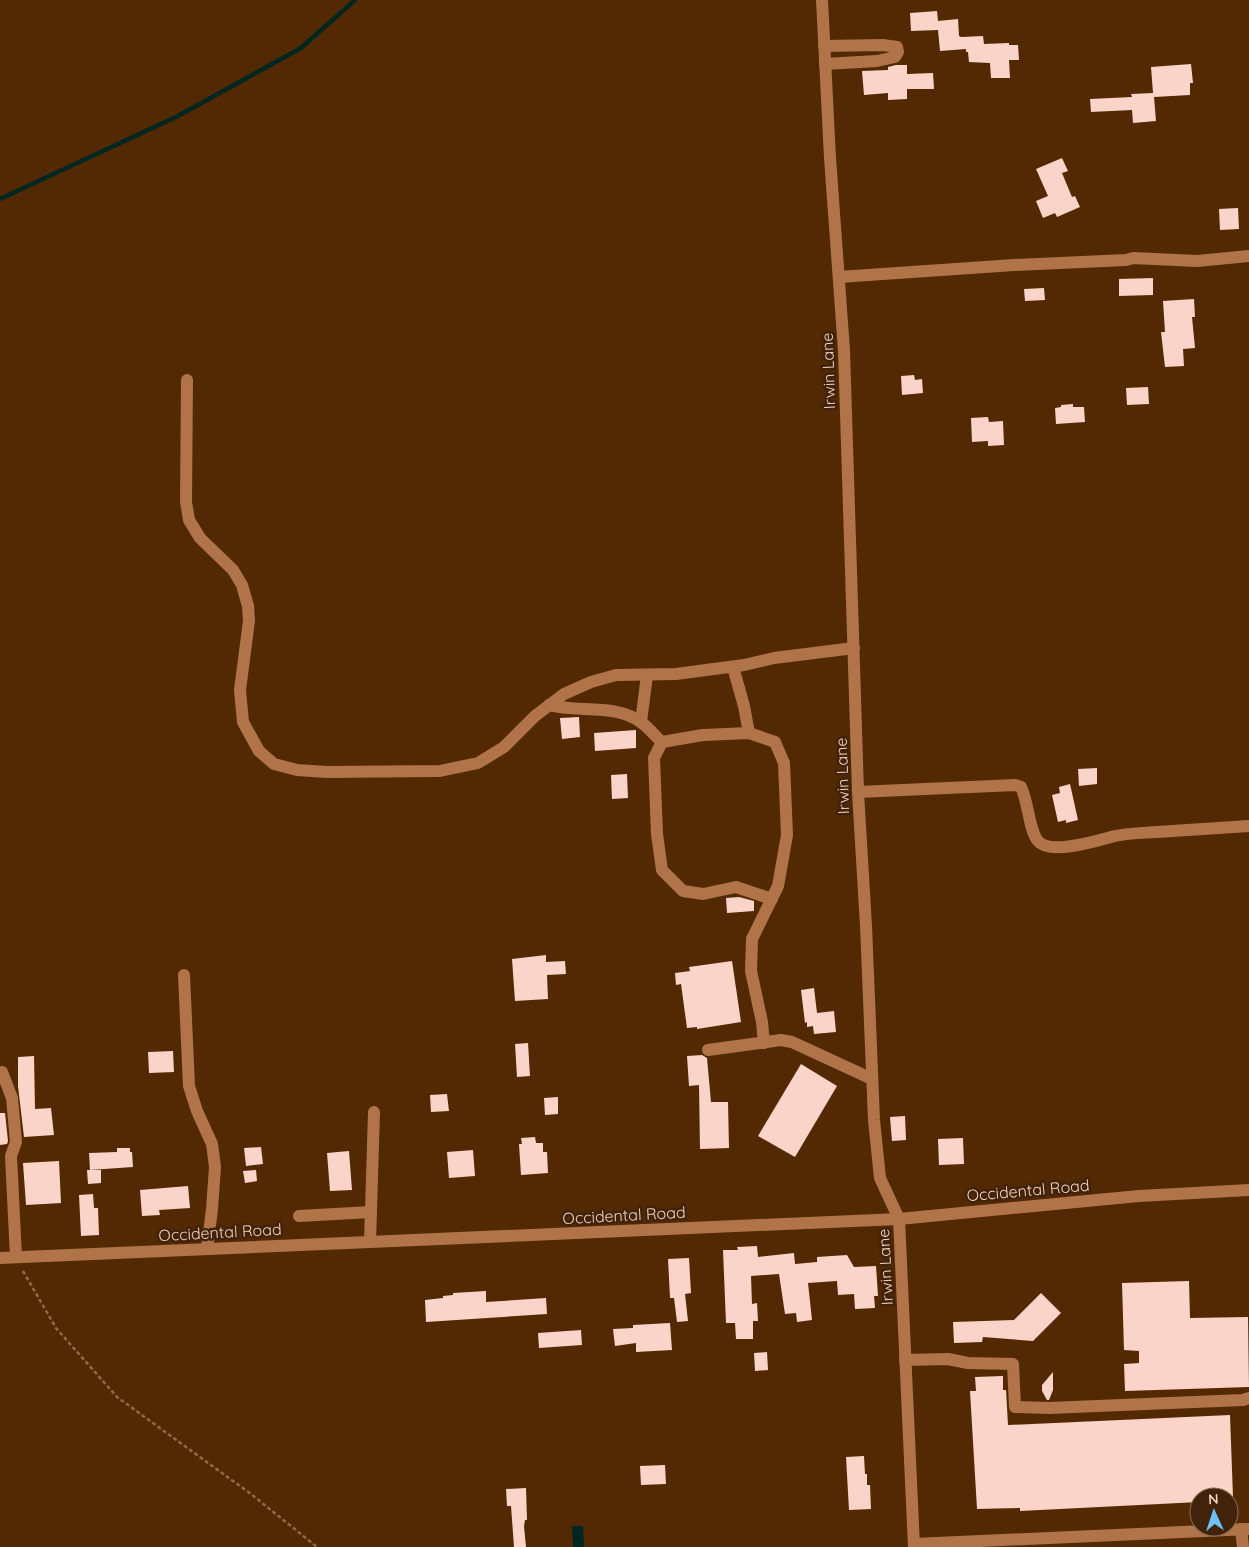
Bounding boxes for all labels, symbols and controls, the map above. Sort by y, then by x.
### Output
street label: Irwin Lane [817,332,839,410]
street label: Irwin Lane [831,737,853,815]
street label: Occidental Road [966,1175,1090,1205]
street label: Occidental Road [562,1202,686,1228]
street label: Occidental Road [158,1219,282,1245]
street label: Irwin Lane [873,1228,897,1306]
north arrow [1189,1487,1239,1537]
text: N [1208,1490,1219,1508]

